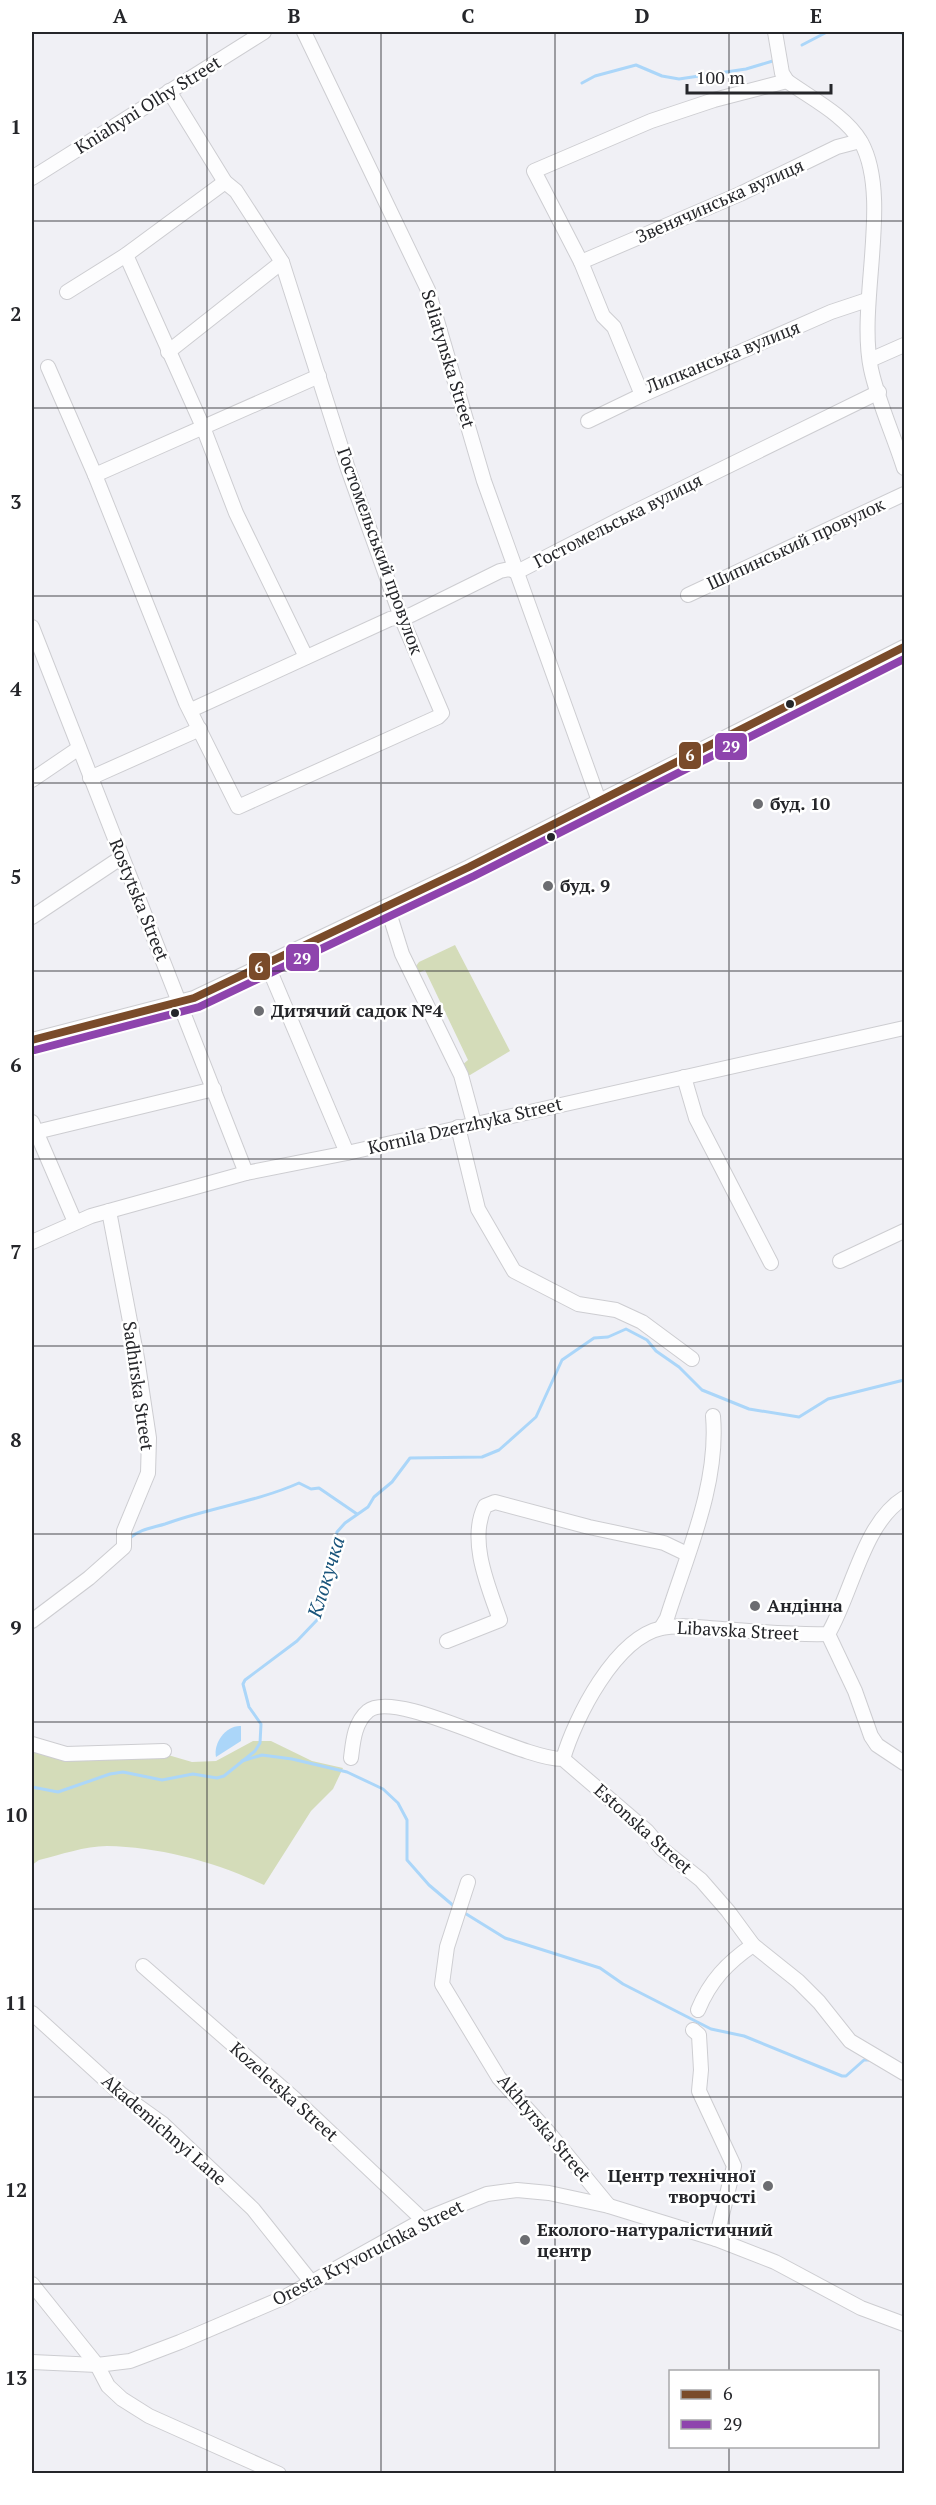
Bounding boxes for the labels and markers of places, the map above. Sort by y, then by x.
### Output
unlabelled marker [784,698,796,710]
place label: буд. 10 [770,791,830,815]
marker: буд. 10 [751,797,765,811]
unlabelled marker [545,831,557,843]
place label: буд. 9 [560,873,610,897]
marker: буд. 9 [541,879,555,893]
place label: Дитячий садок №4 [271,998,444,1022]
marker: Дитячий садок №4 [252,1004,266,1018]
unlabelled marker [169,1007,181,1019]
place label: Андінна [767,1593,843,1617]
marker: Андінна [748,1599,762,1613]
place label: Центр технічної творчості [608,2163,756,2208]
marker: Центр технічної творчості [761,2179,775,2193]
place label: Еколого-натуралістичний центр [537,2217,773,2262]
marker: Еколого-натуралістичний центр [518,2233,532,2247]

